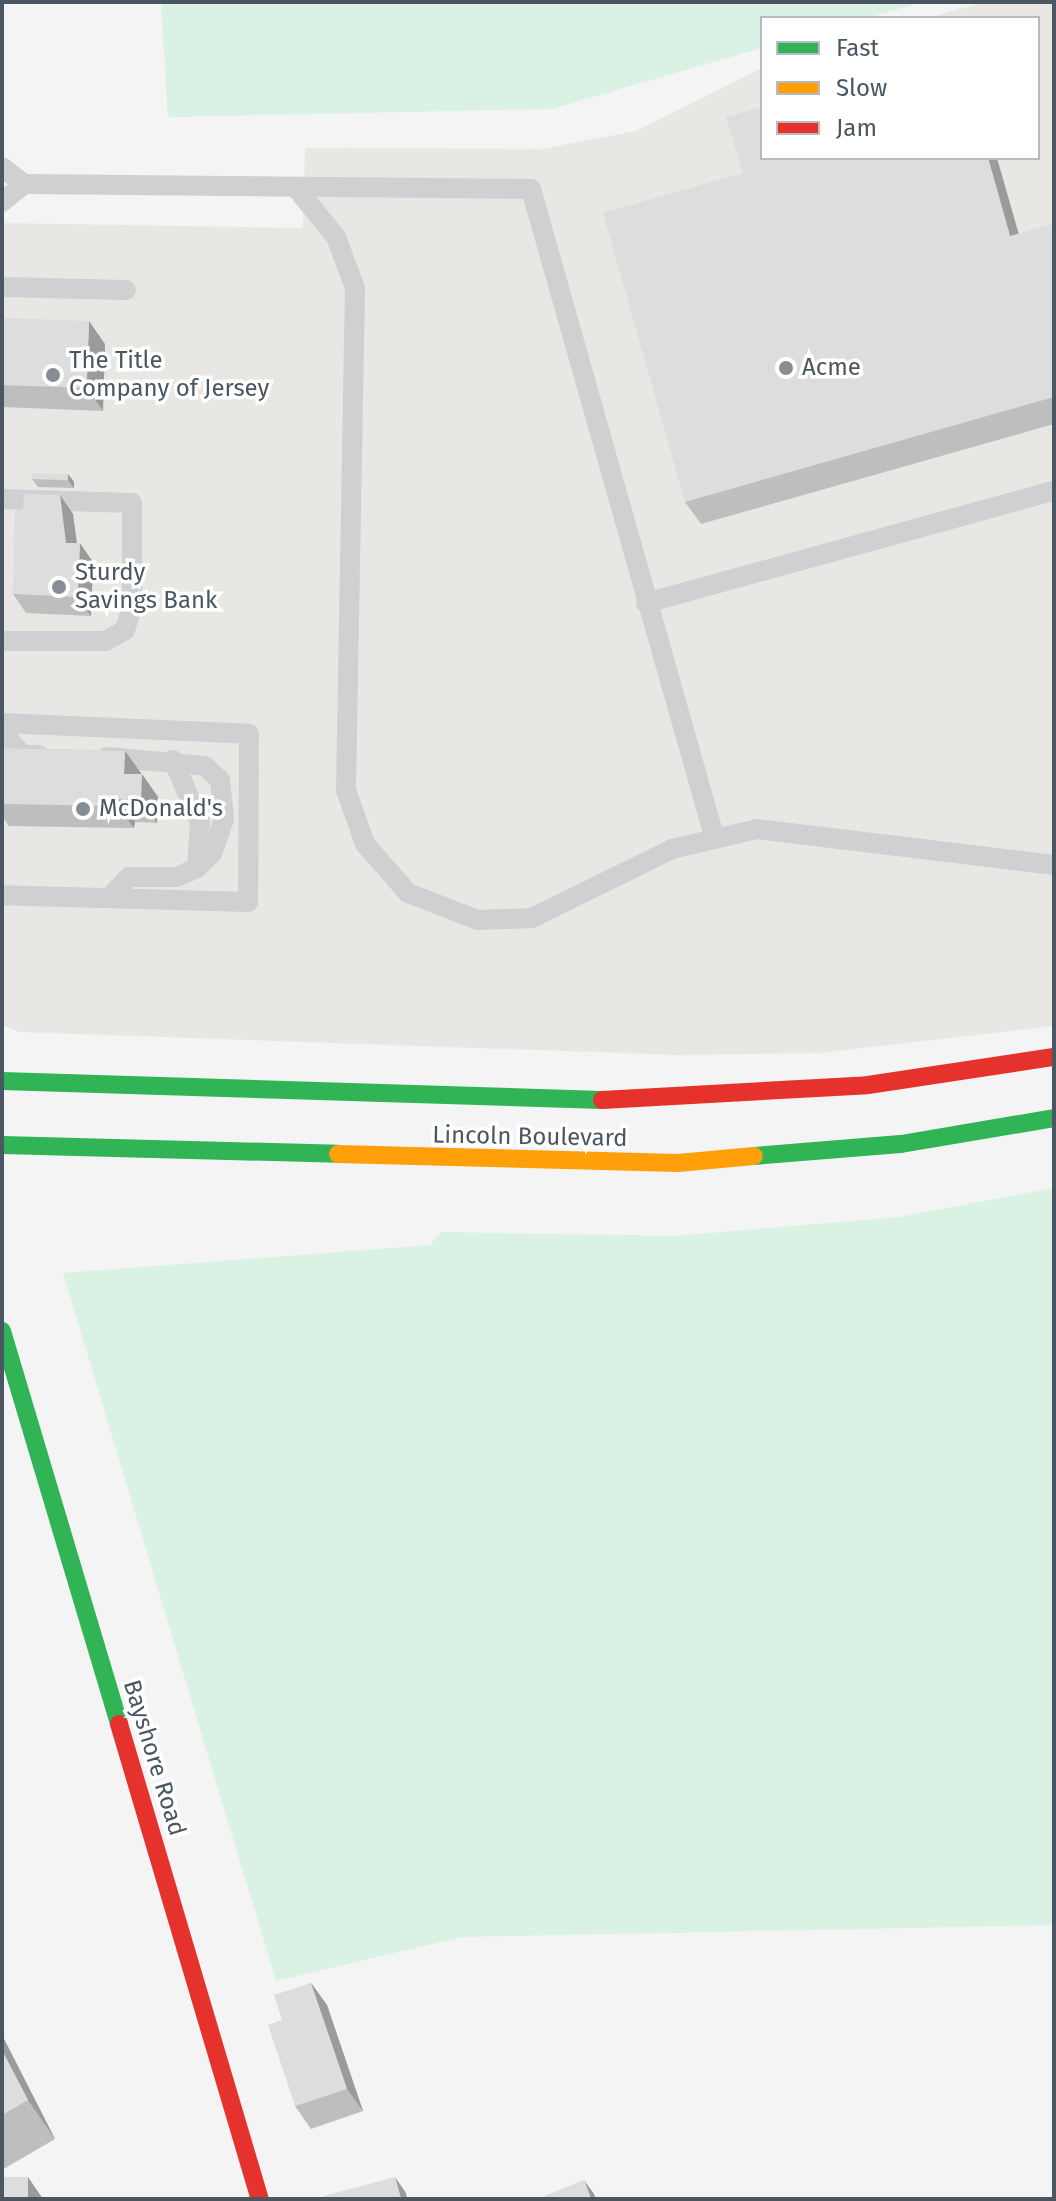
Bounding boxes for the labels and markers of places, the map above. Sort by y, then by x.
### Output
place label: The Title Company of Jersey [69,347,269,403]
place label: Acme [802,354,861,382]
marker: Acme [777,359,795,377]
marker: The Title Company of Jersey [44,366,62,384]
place label: Sturdy Savings Bank [75,559,217,615]
marker: Sturdy Savings Bank [50,578,68,596]
place label: McDonald's [99,795,223,823]
marker: McDonald's [74,800,92,818]

